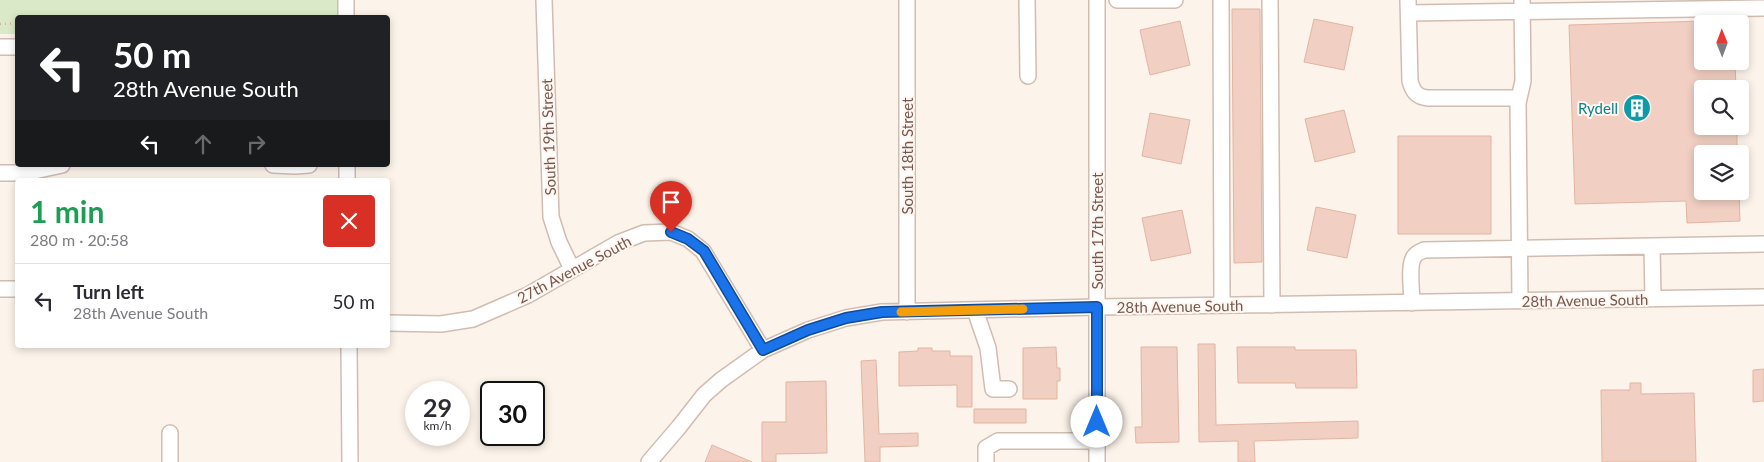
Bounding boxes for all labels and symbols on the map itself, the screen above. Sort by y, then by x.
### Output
north arrow [1694,15,1749,70]
street label: South 19th Street [537,78,559,196]
building icon: Rydell [1622,93,1652,123]
street label: South 18th Street [898,97,916,215]
place label: Rydell [1578,99,1618,117]
street label: South 17th Street [1088,172,1106,290]
pin [650,181,692,232]
street label: 27th Avenue South [514,231,634,307]
street label: 28th Avenue South [1522,290,1648,310]
street label: 28th Avenue South [1117,296,1243,316]
speed limit sign: 30 [480,381,545,446]
position arrow [1070,395,1122,447]

